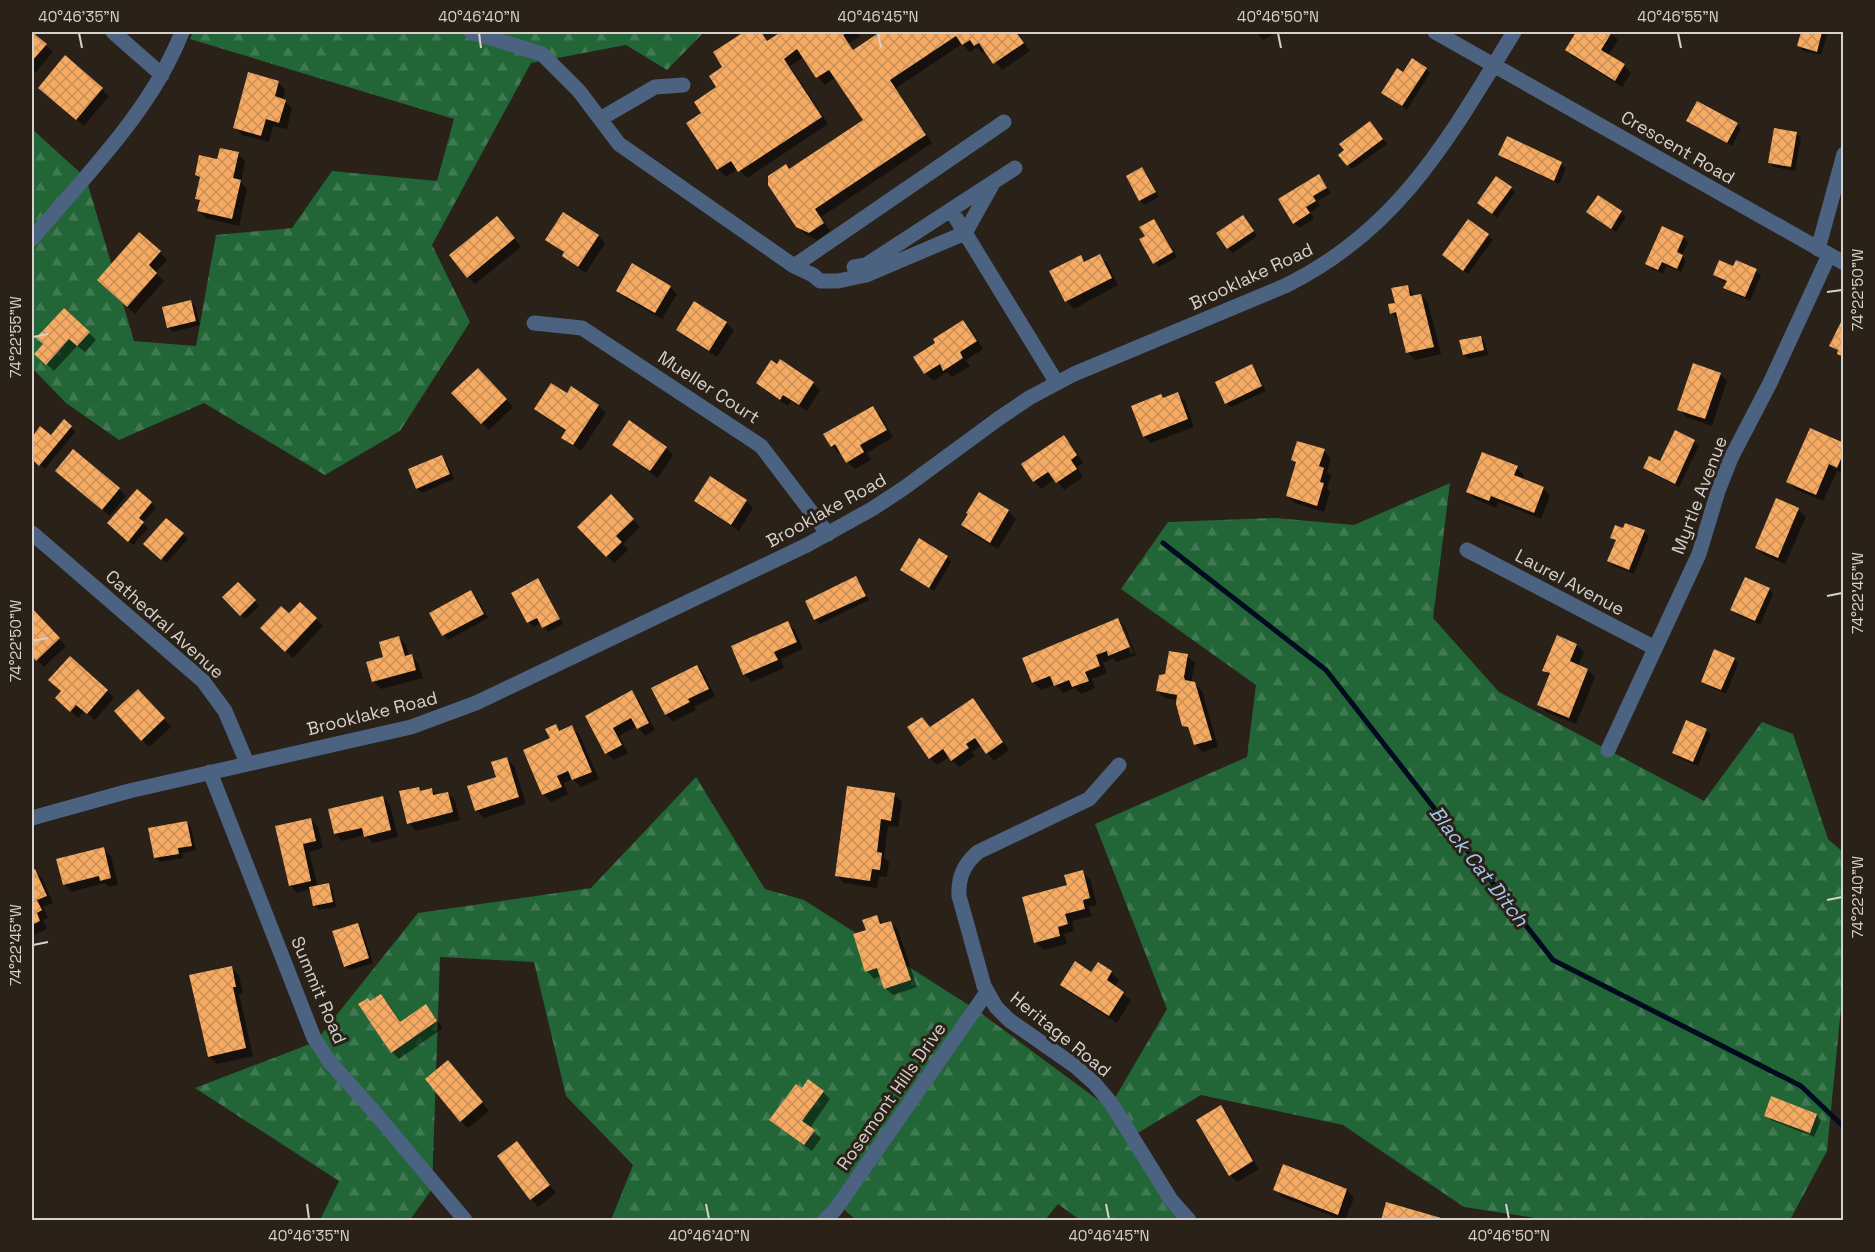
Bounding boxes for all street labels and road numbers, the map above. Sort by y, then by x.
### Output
street label: Crescent Road [1617,105,1739,189]
street label: Brooklake Road [1186,237,1316,315]
street label: Mueller Court [654,346,764,428]
street label: Myrtle Avenue [1666,433,1732,557]
street label: Brooklake Road [762,468,890,552]
street label: Laurel Avenue [1511,544,1629,620]
street label: Cathedral Avenue [101,565,229,683]
street label: Brooklake Road [304,686,440,740]
street label: Summit Road [286,933,352,1047]
street label: Heritage Road [1006,986,1116,1082]
street label: Rosemont Hills Drive [831,1018,951,1174]

